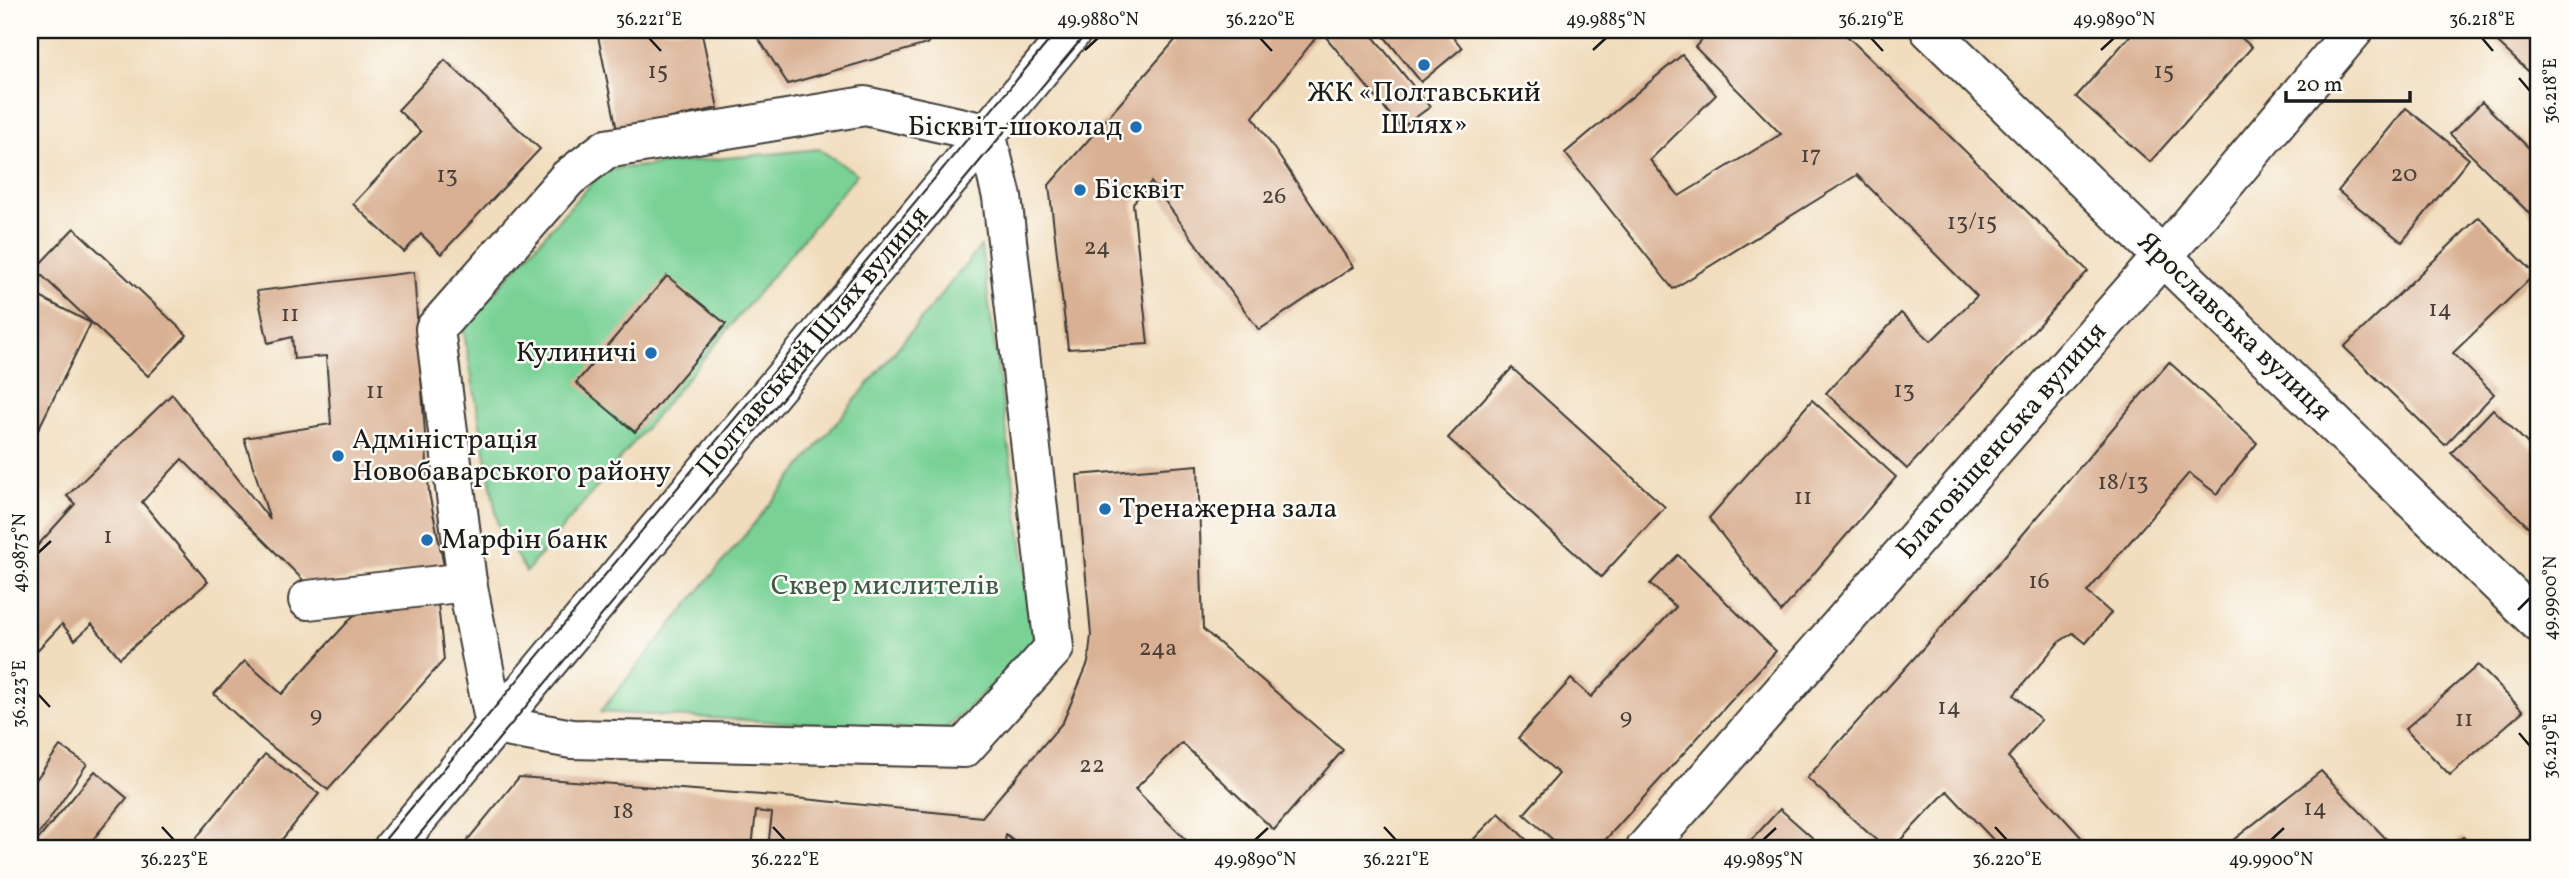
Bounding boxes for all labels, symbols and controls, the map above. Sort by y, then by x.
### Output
text: 36.221°E [616,8,682,33]
text: 49.9880°N [1057,8,1139,33]
text: 36.220°E [1225,8,1295,33]
text: 49.9885°N [1566,8,1646,33]
text: 36.219°E [1838,8,1904,33]
text: 49.9890°N [2073,8,2155,33]
text: 36.218°E [2449,8,2515,33]
house number: 15 [648,55,668,89]
house number: 15 [2154,55,2174,89]
marker: ЖК «Полтавський Шлях» [1416,57,1432,73]
text: 36.218°E [2539,58,2564,124]
scale bar [2286,60,2410,104]
text: 20 m [2296,71,2342,100]
place label: ЖК «Полтавський Шлях» [1307,74,1541,145]
place label: Бісквіт-шоколад [908,108,1122,147]
marker: Бісквіт-шоколад [1128,119,1144,135]
house number: 17 [1801,139,1821,173]
house number: 20 [2390,158,2418,192]
house number: 13 [436,159,458,193]
place label: Бісквіт [1094,171,1184,210]
house number: 26 [1261,180,1287,214]
marker: Бісквіт [1072,182,1088,198]
street label: Полтавський Шлях вулиця [688,198,938,486]
house number: 13/15 [1947,206,1997,240]
street label: Ярославська вулиця [2128,224,2340,430]
house number: 24 [1084,231,1110,265]
house number: 14 [2428,293,2452,327]
house number: 11 [281,298,299,332]
street label: Благовіщенська вулиця [1888,314,2116,568]
place label: Кулиничі [516,334,637,373]
marker: Кулиничі [643,345,659,361]
house number: 13 [1893,374,1915,408]
house number: 11 [366,375,384,409]
place label: Адміністрація Новобаварського району [352,421,671,492]
marker: Адміністрація Новобаварського району [330,448,346,464]
house number: 18/13 [2097,466,2149,500]
house number: 11 [1794,481,1812,515]
place label: Тренажерна зала [1119,490,1337,529]
marker: Тренажерна зала [1097,501,1113,517]
text: 49.9875°N [8,513,33,593]
house number: 1 [103,520,113,554]
place label: Марфін банк [441,521,608,560]
marker: Марфін банк [419,532,435,548]
text: 49.9900°N [2539,556,2564,640]
house number: 16 [2028,565,2050,599]
park label: Сквер мислителів [771,567,999,606]
house number: 24а [1139,632,1177,666]
text: 36.223°E [8,660,33,728]
house number: 14 [1937,691,1961,725]
house number: 9 [310,699,322,733]
house number: 9 [1620,701,1632,735]
house number: 11 [2455,703,2473,737]
text: 36.219°E [2539,713,2564,779]
house number: 22 [1079,749,1105,783]
house number: 14 [2303,792,2327,826]
house number: 18 [612,795,634,829]
text: 36.223°E [140,848,208,873]
text: 36.222°E [751,848,820,873]
text: 49.9890°N [1214,848,1296,873]
text: 36.221°E [1363,848,1429,873]
text: 49.9895°N [1723,848,1803,873]
text: 36.220°E [1972,848,2042,873]
text: 49.9900°N [2229,848,2313,873]

